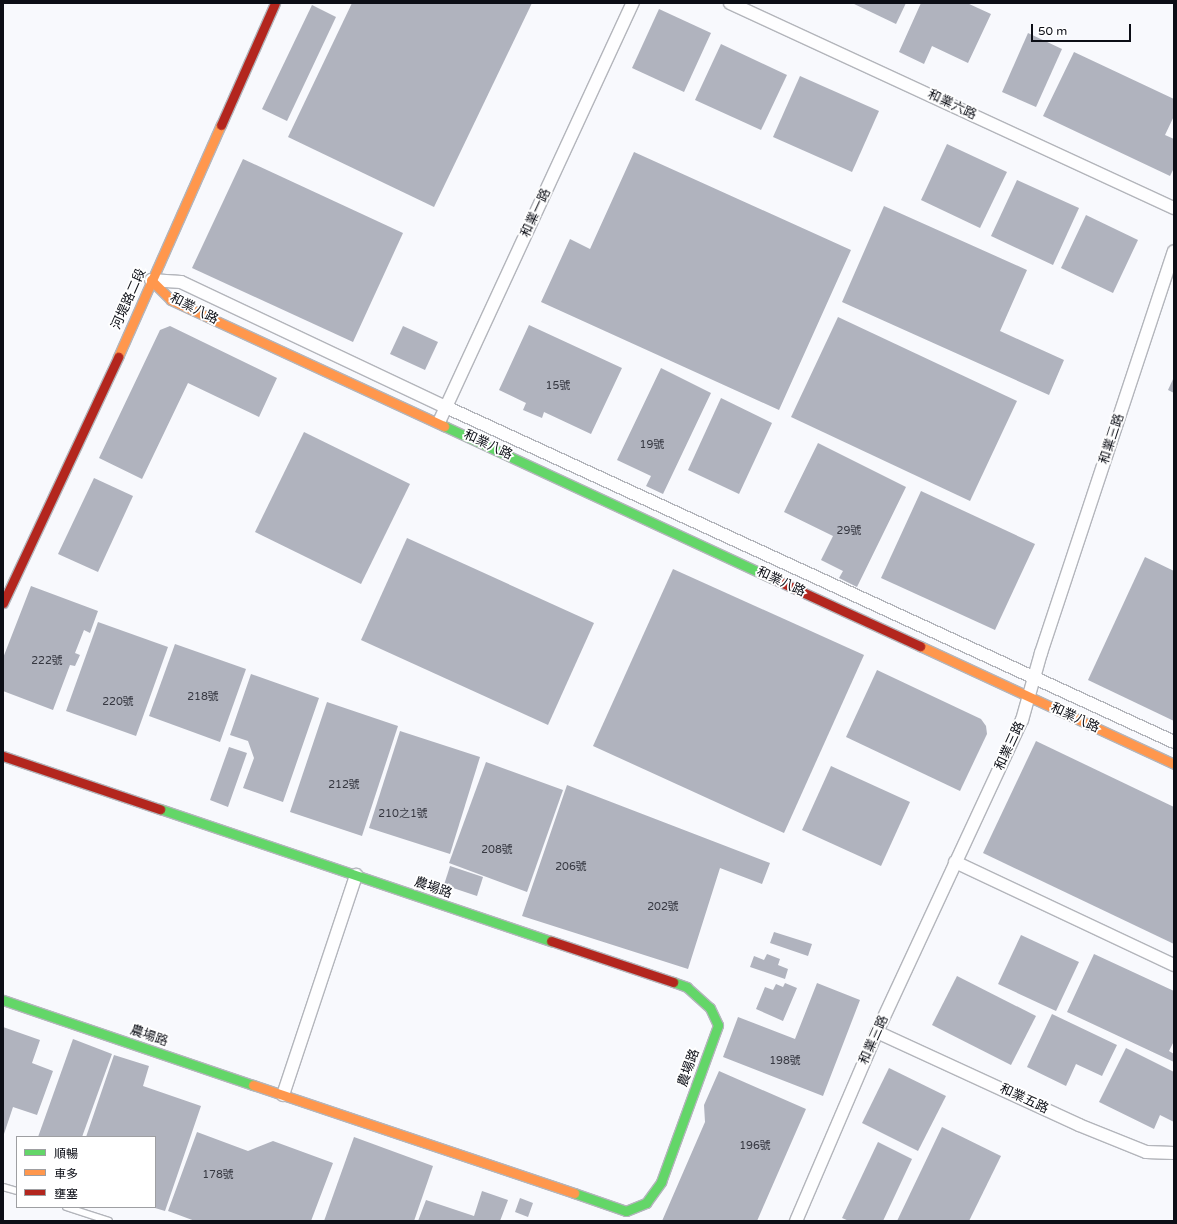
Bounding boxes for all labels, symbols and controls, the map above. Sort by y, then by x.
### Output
scale bar [1033,16,1133,42]
text: 50 m [1038,24,1067,38]
street label: 和業六路 [925,87,979,123]
street label: 和業一路 [518,186,554,240]
street label: 河堤路二段 [109,266,149,332]
street label: 和業八路 [167,290,221,328]
house number: 15號 [546,379,570,393]
street label: 和業三路 [1097,412,1127,466]
street label: 和業八路 [461,427,515,463]
house number: 19號 [640,438,664,452]
house number: 29號 [837,524,861,538]
street label: 和業八路 [754,564,808,600]
house number: 222號 [31,654,63,668]
house number: 218號 [187,690,219,704]
house number: 220號 [102,695,134,709]
street label: 和業八路 [1048,700,1102,736]
street label: 和業三路 [992,719,1028,773]
house number: 212號 [328,778,360,792]
house number: 210之1號 [378,807,428,821]
house number: 208號 [481,843,513,857]
house number: 206號 [555,860,587,874]
street label: 農場路 [412,874,454,902]
house number: 202號 [647,900,679,914]
street label: 和業三路 [856,1013,892,1067]
street label: 農場路 [128,1022,170,1050]
street label: 農場路 [675,1047,703,1089]
house number: 198號 [769,1054,801,1068]
street label: 和業五路 [997,1081,1051,1117]
legend [16,1136,156,1208]
house number: 196號 [739,1139,771,1153]
text: 順暢 [54,1147,78,1161]
text: 車多 [54,1167,78,1181]
house number: 178號 [202,1168,234,1182]
text: 壅塞 [54,1187,78,1201]

